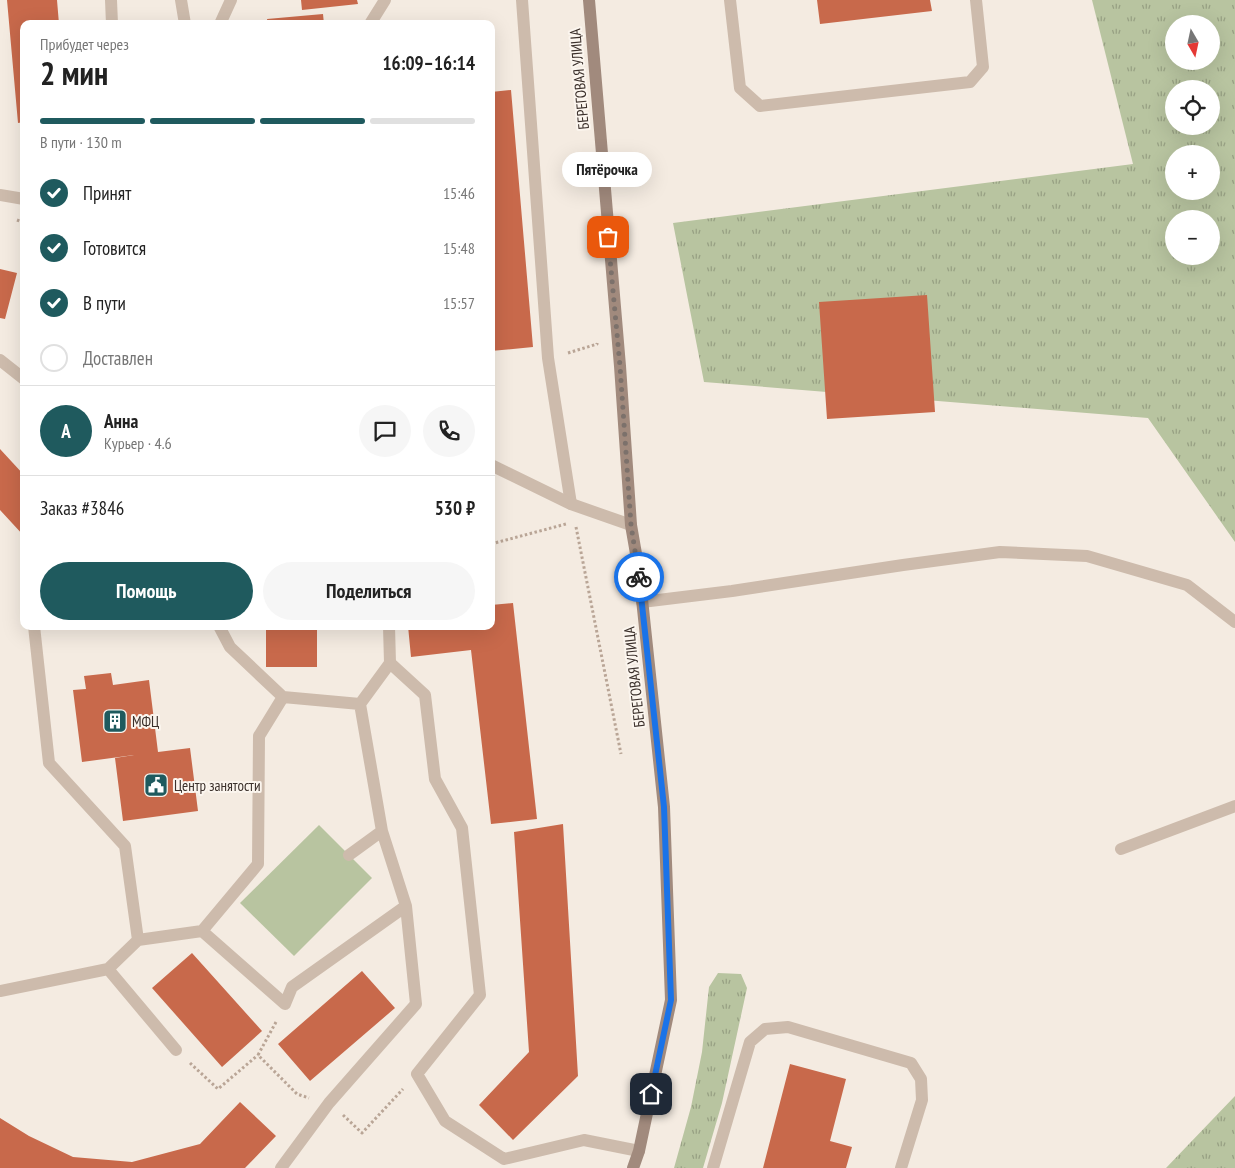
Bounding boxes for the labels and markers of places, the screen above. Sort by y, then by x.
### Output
callout: Пятёрочка [563,152,653,187]
pin [587,216,629,258]
building icon: МФЦ [102,708,128,734]
place label: МФЦ [132,712,159,731]
public building icon: Центр занятости [143,772,169,798]
place label: Центр занятости [174,776,260,795]
pin [630,1073,672,1115]

